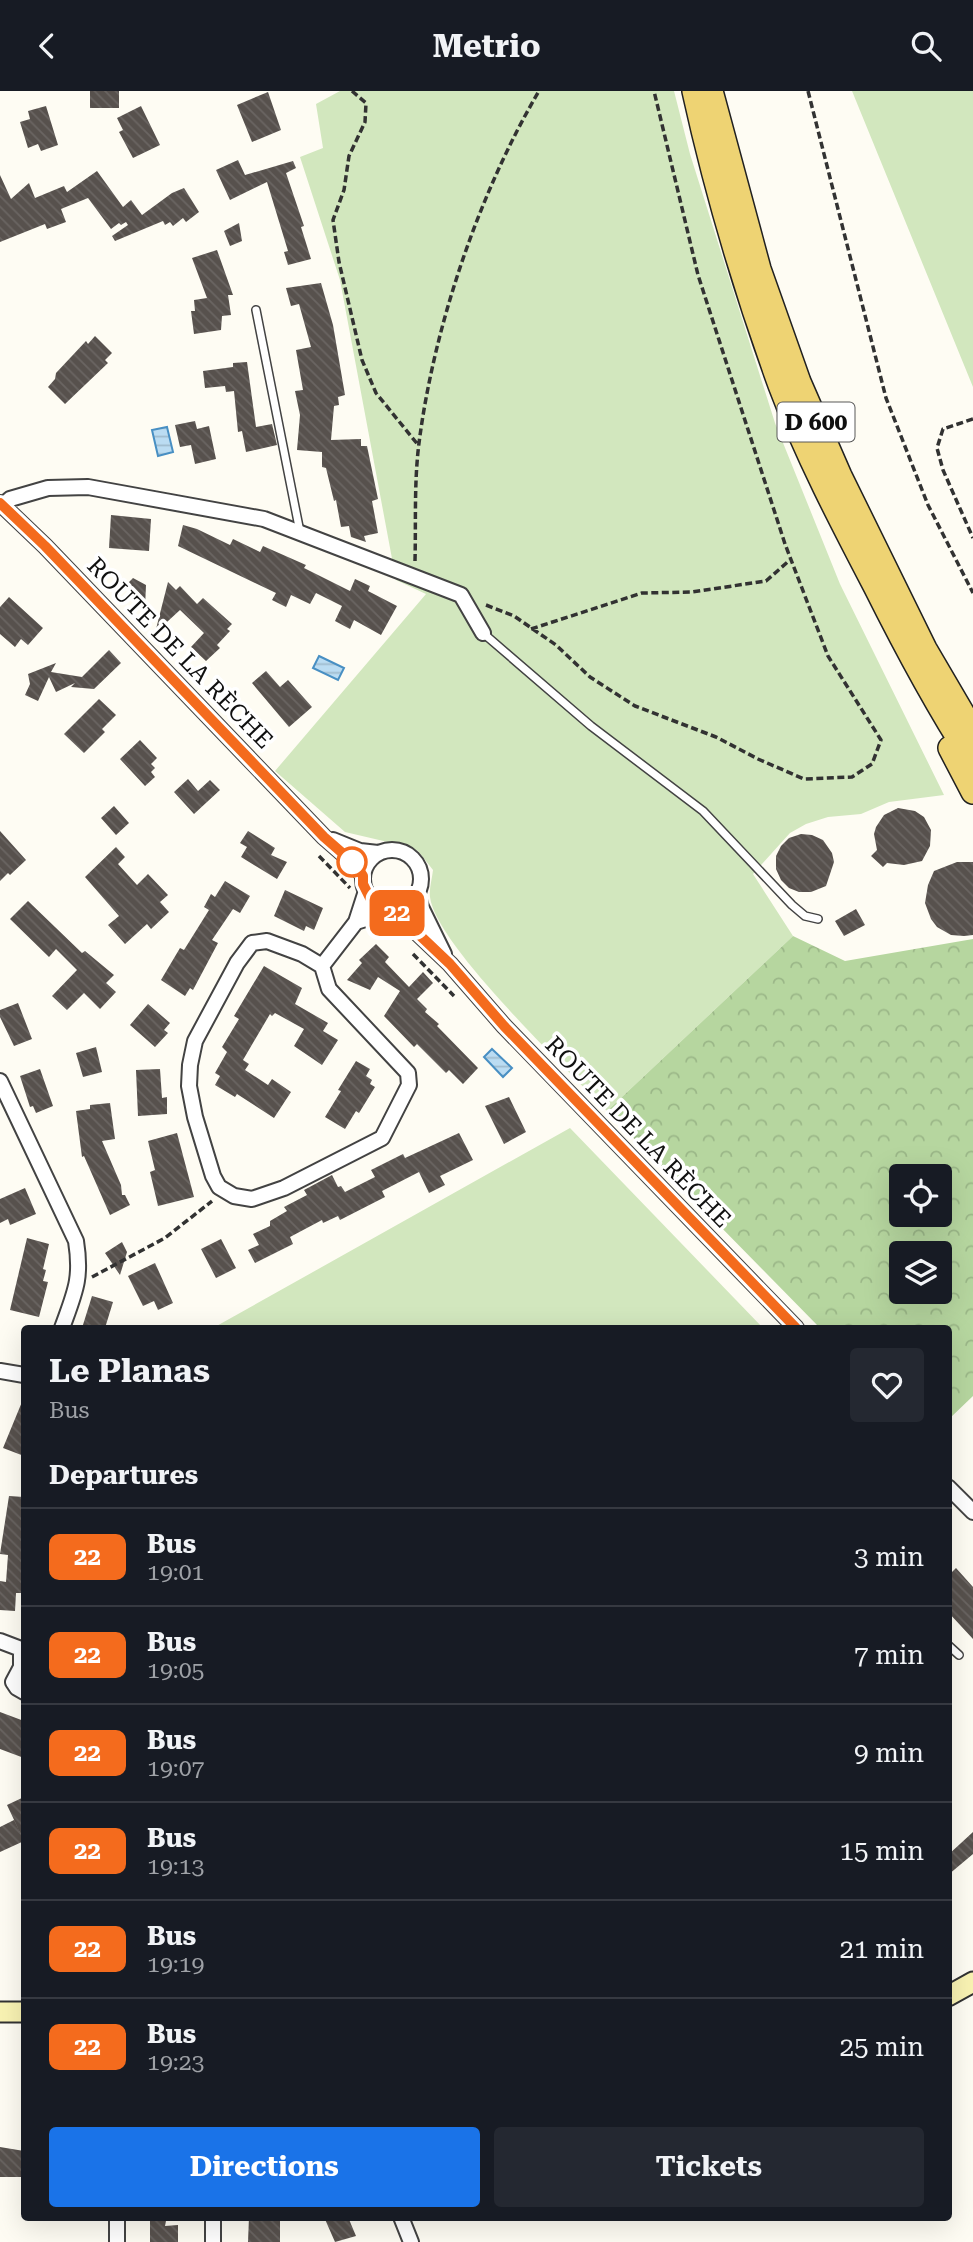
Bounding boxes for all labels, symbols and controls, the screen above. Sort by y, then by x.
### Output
icon: back [28,27,66,65]
text: Metrio [432,27,541,65]
icon: search [907,27,945,65]
road number: D 600 [778,403,854,441]
street label: ROUTE DE LA RÈCHE [81,551,279,754]
unlabelled marker [337,847,367,877]
line badge: 22 [366,890,428,936]
text: 22 [384,899,410,927]
street label: ROUTE DE LA RÈCHE [539,1030,737,1233]
map controls [889,1164,952,1304]
button: locate [889,1164,952,1227]
button: layers [889,1241,952,1304]
button: heart [850,1348,924,1422]
text: Le Planas [49,1351,210,1390]
text: Bus [49,1397,89,1424]
text: Departures [49,1460,198,1490]
text: Bus [147,1529,196,1559]
text: 3 min [854,1542,924,1572]
text: 22 [74,1543,101,1571]
text: 19:01 [147,1559,204,1586]
text: Bus [147,1627,196,1657]
text: 7 min [854,1640,924,1670]
text: 22 [74,1641,101,1669]
text: 19:05 [147,1657,204,1684]
text: Bus [147,1725,196,1755]
text: 9 min [854,1738,924,1768]
text: 22 [74,1739,101,1767]
text: 19:07 [147,1755,204,1782]
text: Bus [147,1823,196,1853]
text: 15 min [840,1836,924,1866]
text: 22 [74,1837,101,1865]
text: 19:13 [147,1853,204,1880]
text: Bus [147,1921,196,1951]
text: 21 min [840,1934,924,1964]
text: 22 [74,1935,101,1963]
text: 19:19 [147,1951,204,1978]
text: Bus [147,2019,196,2049]
text: 25 min [840,2032,924,2062]
text: 22 [74,2033,101,2061]
text: 19:23 [147,2049,204,2076]
button: Directions [49,2127,480,2207]
button: Tickets [494,2127,924,2207]

